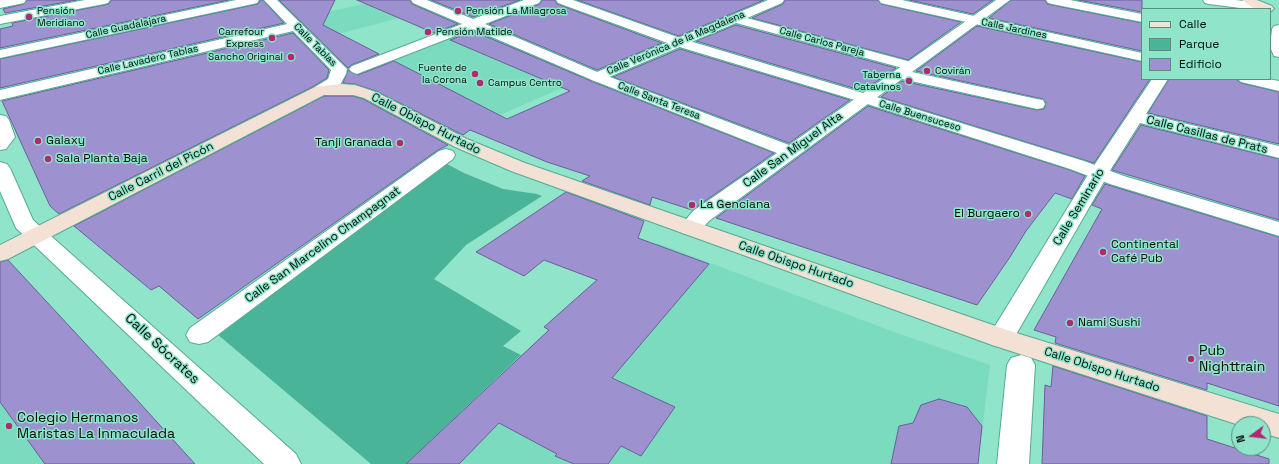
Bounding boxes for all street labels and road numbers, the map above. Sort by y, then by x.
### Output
street label: Calle Verónica de la Magdalena [605,8,747,78]
street label: Calle Guadalajara [85,13,167,41]
street label: Calle Jardines [980,16,1048,42]
street label: Calle Tablas [291,21,339,69]
street label: Calle Carlos Pareja [778,25,866,59]
street label: Calle Lavadero Tablas [97,43,199,77]
street label: Calle Santa Teresa [616,80,702,122]
street label: Calle Obispo Hurtado [369,90,483,158]
street label: Calle Buensuceso [878,98,962,134]
street label: Calle San Miguel Alta [740,109,846,191]
street label: Calle Casillas de Prats [1145,113,1269,157]
street label: Calle Carril del Picón [106,139,216,205]
street label: Calle Seminario [1050,166,1108,248]
street label: Calle San Marcelino Champagnat [242,184,404,306]
street label: Calle Obispo Hurtado [736,238,856,292]
street label: Calle Sócrates [121,310,203,388]
street label: Calle Obispo Hurtado [1042,344,1162,396]

